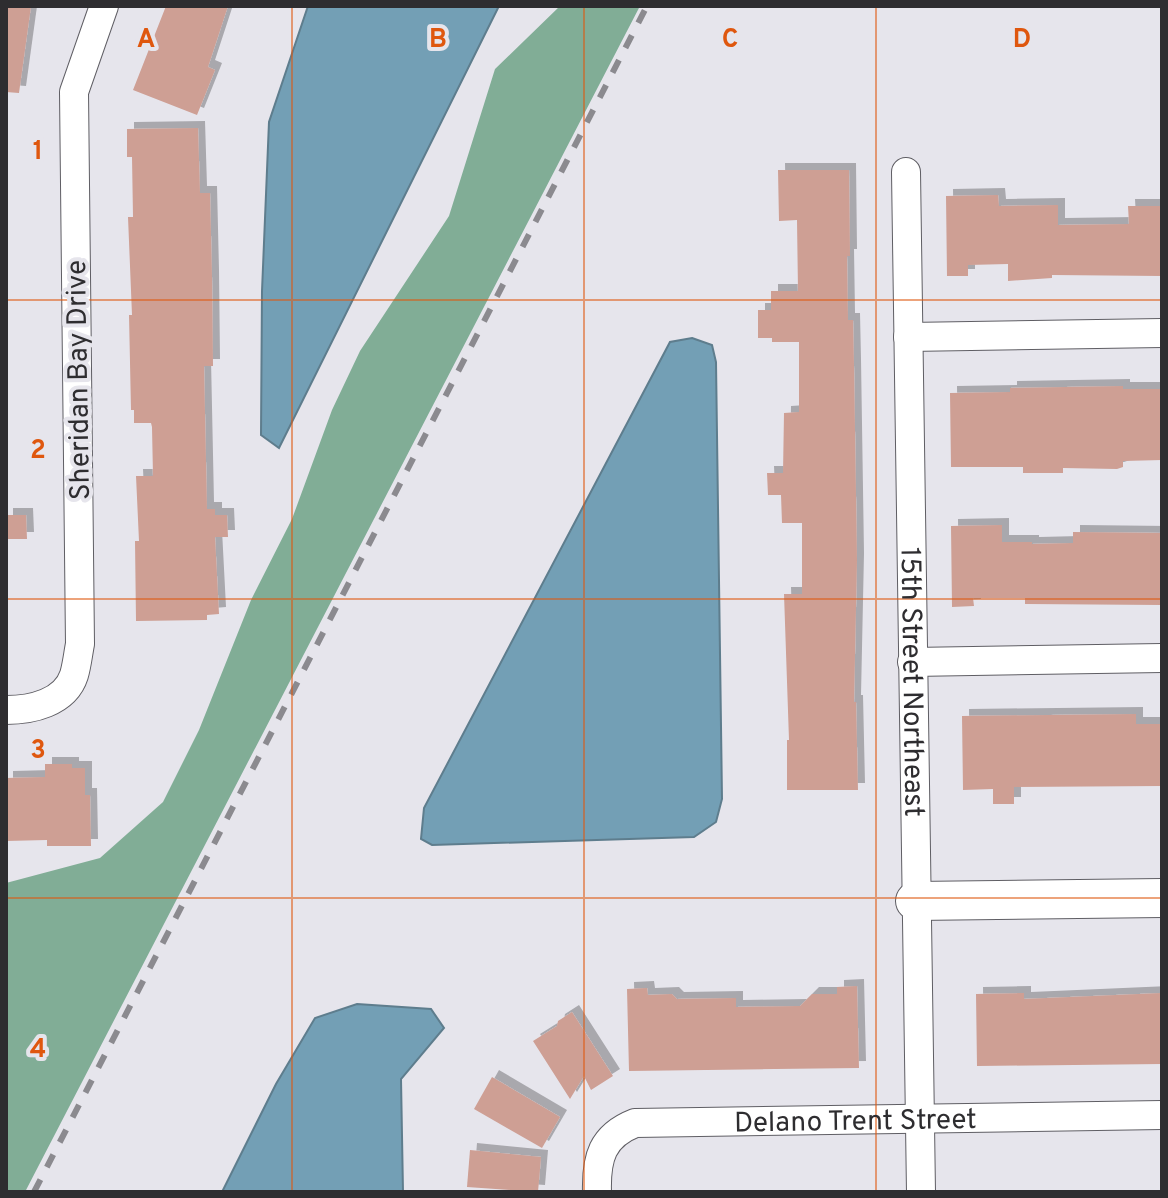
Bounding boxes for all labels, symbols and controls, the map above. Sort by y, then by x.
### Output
text: A [137,24,155,57]
text: B [429,24,447,57]
text: C [722,24,738,57]
text: D [1013,24,1031,57]
text: 1 [33,136,43,169]
street label: Sheridan Bay Drive [60,259,100,500]
text: 2 [30,435,46,468]
street label: 15th Street Northeast [891,547,930,817]
text: 3 [30,735,46,768]
text: 4 [30,1034,46,1067]
street label: Delano Trent Street [734,1103,977,1142]

